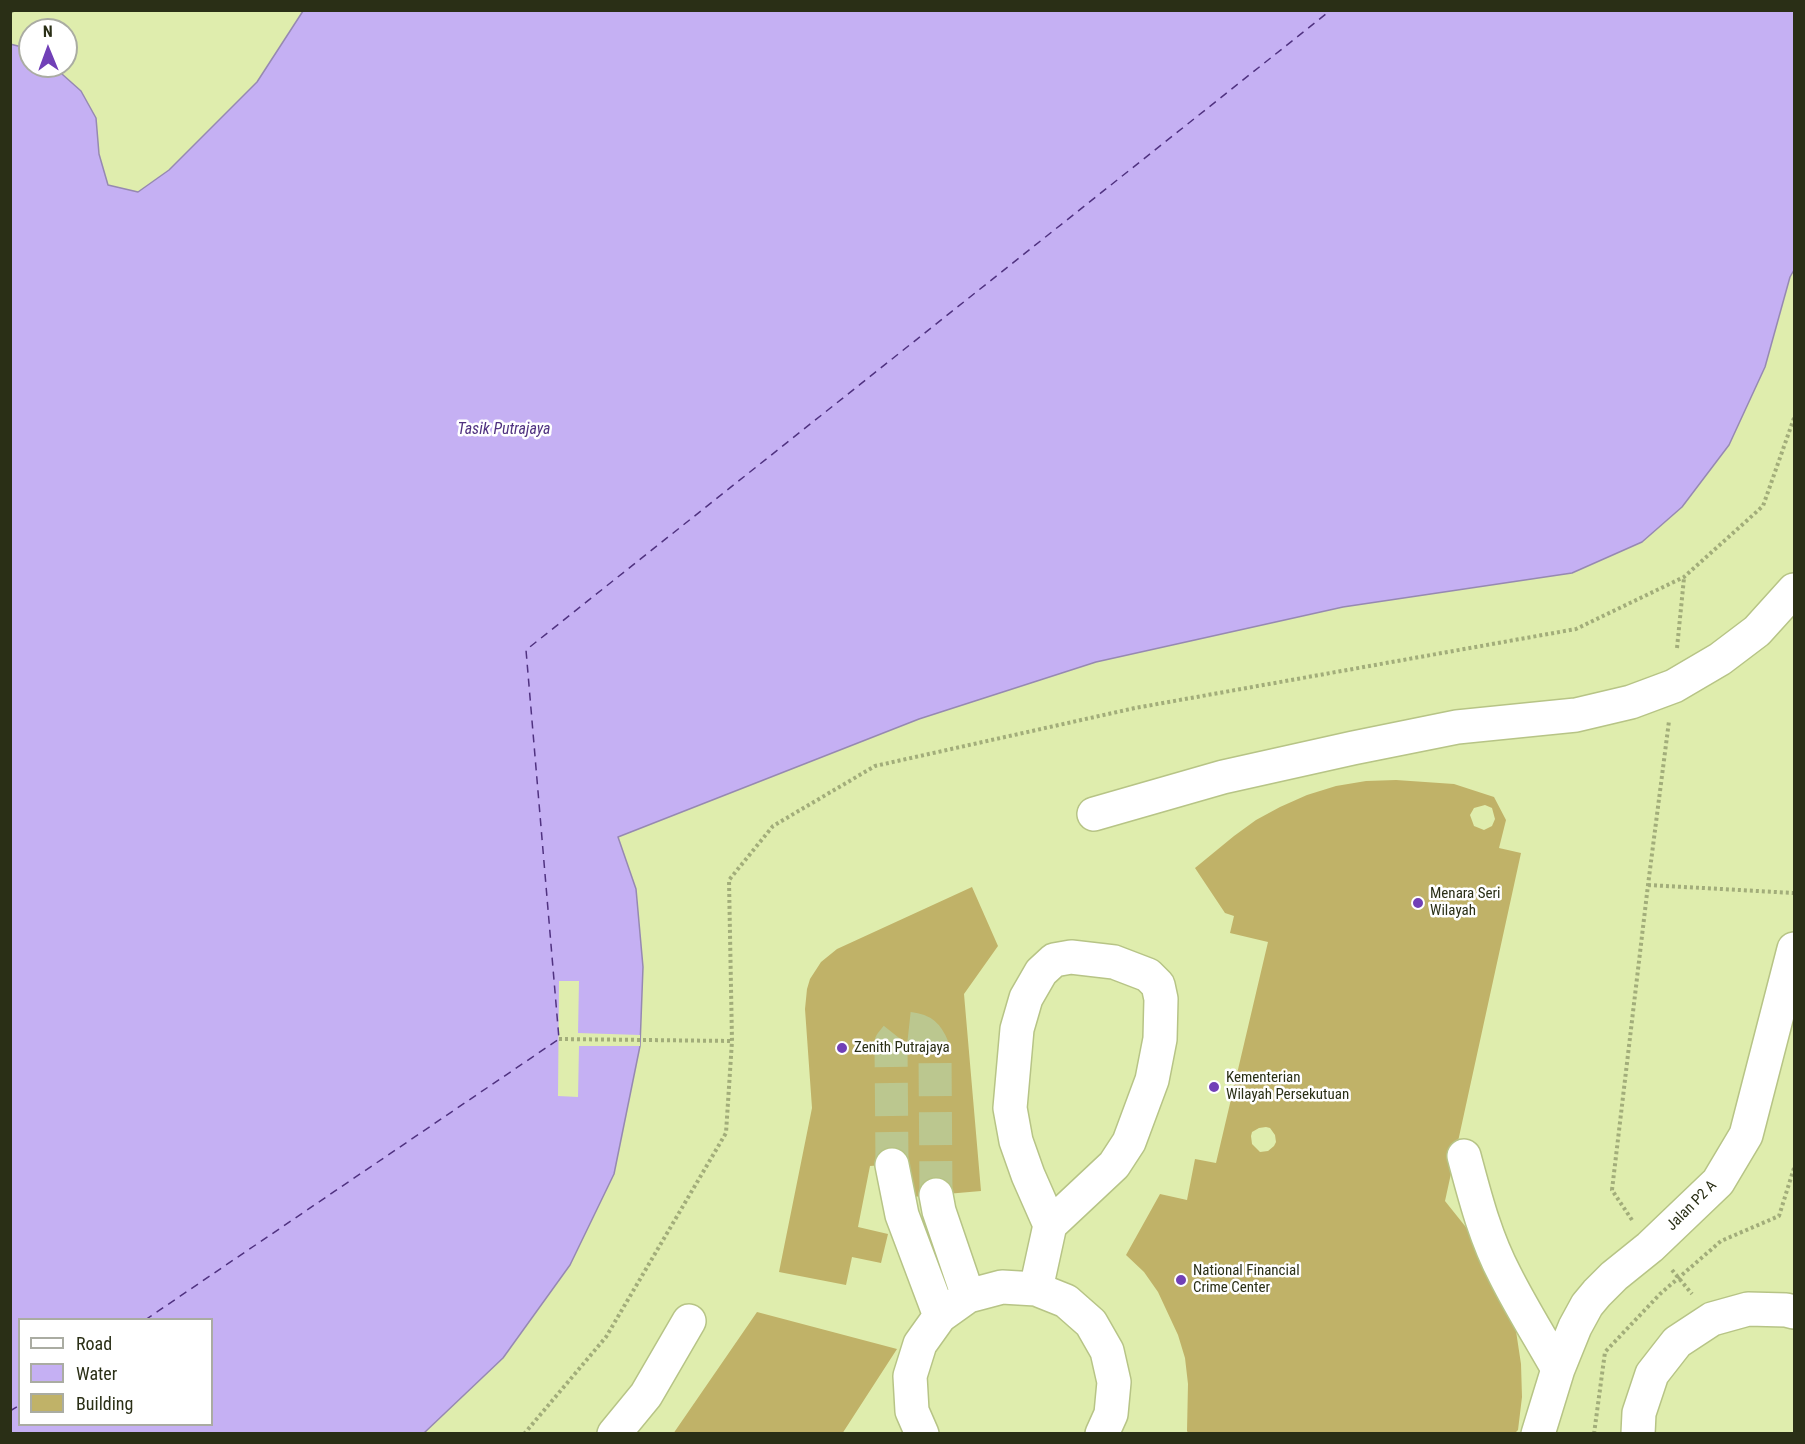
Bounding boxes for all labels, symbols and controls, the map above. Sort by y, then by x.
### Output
north arrow [18,18,78,78]
text: N [43,22,53,41]
water label: Tasik Putrajaya [457,420,551,440]
place label: Menara Seri Wilayah [1430,885,1501,920]
marker: Menara Seri Wilayah [1411,896,1425,910]
place label: Zenith Putrajaya [854,1039,950,1057]
marker: Zenith Putrajaya [835,1041,849,1055]
place label: Kementerian Wilayah Persekutuan [1226,1069,1349,1104]
marker: Kementerian Wilayah Persekutuan [1207,1080,1221,1094]
street label: Jalan P2 A [1663,1177,1721,1235]
place label: National Financial Crime Center [1193,1262,1300,1297]
marker: National Financial Crime Center [1174,1273,1188,1287]
legend [18,1318,213,1426]
text: Road [76,1333,112,1354]
text: Water [76,1363,117,1384]
text: Building [76,1393,133,1414]

